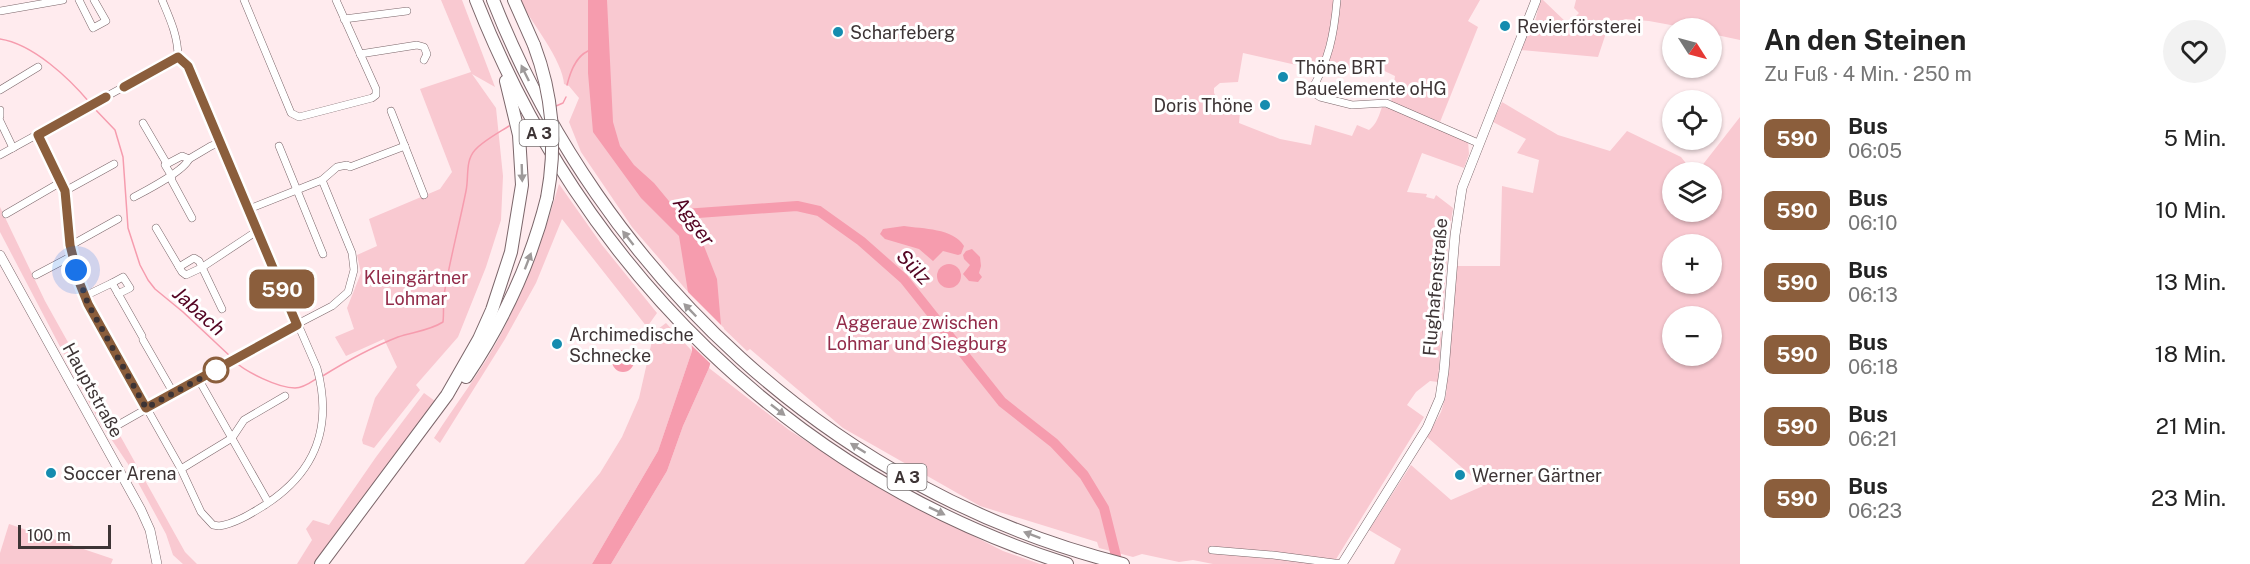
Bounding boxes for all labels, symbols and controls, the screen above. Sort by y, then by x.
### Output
place label: Revierförsterei [1517,16,1641,37]
north arrow [1662,18,1722,78]
map controls [1662,18,1722,366]
marker: Revierförsterei [1498,19,1512,33]
button: heart [2163,20,2226,83]
place label: Scharfeberg [850,22,955,43]
text: An den Steinen [1764,23,1966,56]
marker: Scharfeberg [831,25,845,39]
place label: Thöne BRT Bauelemente oHG [1295,57,1447,99]
text: Zu Fuß · 4 Min. · 250 m [1764,62,1972,86]
one-way arrow [520,65,529,82]
marker: Thöne BRT Bauelemente oHG [1276,70,1290,84]
button: locate [1662,90,1722,150]
place label: Doris Thöne [1154,95,1253,116]
marker: Doris Thöne [1258,98,1272,112]
text: Bus [1848,113,1888,139]
road number: A 3 [520,120,558,146]
text: 5 Min. [2164,125,2226,151]
text: 590 [1776,126,1818,151]
text: 06:05 [1848,139,1902,163]
button: layers [1662,162,1722,222]
one-way arrow [517,163,527,182]
text: Bus [1848,185,1888,211]
water label: Agger [668,192,720,251]
text: 10 Min. [2156,197,2226,223]
text: 590 [1776,198,1818,223]
text: 06:10 [1848,211,1897,235]
street label: Flughafenstraße [1419,217,1451,357]
one-way arrow [621,230,634,246]
button: + [1662,234,1722,294]
water label: Sülz [892,244,937,290]
one-way arrow [523,251,533,269]
your location [61,255,91,285]
text: Bus [1848,257,1888,283]
park label: Kleingärtner Lohmar [364,267,468,309]
text: 13 Min. [2155,269,2226,295]
line badge: 590 [248,270,316,308]
text: 590 [1776,270,1818,295]
text: 590 [261,277,303,302]
water label: Jabach [168,281,230,341]
text: 06:13 [1848,283,1898,307]
one-way arrow [683,302,697,317]
button: − [1662,306,1722,366]
park label: Aggeraue zwischen Lohmar und Siegburg [827,312,1007,354]
place label: Archimedische Schnecke [569,324,694,366]
text: Bus [1848,329,1888,355]
marker: Archimedische Schnecke [550,337,564,351]
street label: Hauptstraße [58,339,128,441]
text: 18 Min. [2155,341,2226,367]
text: 590 [1776,342,1818,367]
text: 06:18 [1848,355,1898,379]
unlabelled marker [203,357,229,383]
text: Bus [1848,401,1888,427]
one-way arrow [770,404,785,416]
text: 21 Min. [2156,413,2226,439]
text: 590 [1776,414,1818,439]
text: 06:21 [1848,427,1898,451]
one-way arrow [850,442,866,453]
place label: Soccer Arena [63,463,176,484]
road number: A 3 [888,464,926,490]
place label: Werner Gärtner [1472,465,1602,486]
marker: Soccer Arena [44,466,58,480]
marker: Werner Gärtner [1453,468,1467,482]
text: Bus [1848,473,1888,499]
text: 23 Min. [2151,485,2226,511]
text: 590 [1776,486,1818,511]
text: 06:23 [1848,499,1902,523]
one-way arrow [929,506,946,516]
scale bar [18,522,111,550]
text: 100 m [27,526,71,545]
one-way arrow [1023,530,1041,539]

